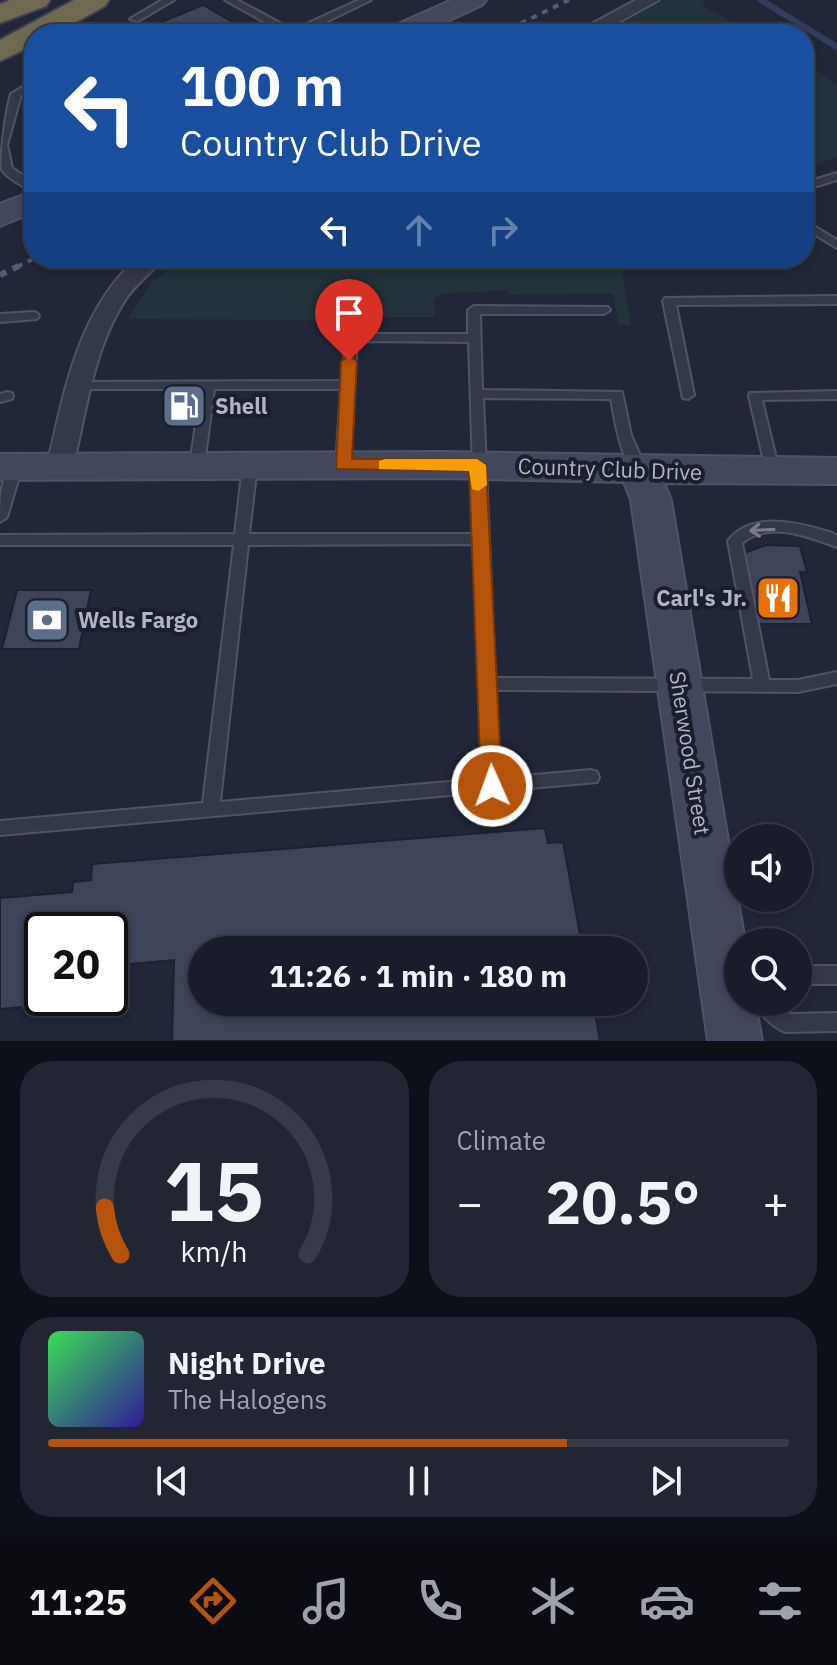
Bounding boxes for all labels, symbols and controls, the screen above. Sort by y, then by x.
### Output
text: 100 m [180,49,344,121]
icon: left [48,56,152,160]
text: Country Club Drive [180,119,482,166]
icon: left [313,208,357,252]
icon: ahead [397,208,441,252]
icon: right [481,208,525,252]
pin [315,279,383,361]
icon: arrive [327,291,371,335]
fuel station icon: Shell [160,382,208,430]
place label: Shell [215,391,268,420]
street label: Country Club Drive [517,451,703,486]
one-way arrow [749,523,776,538]
restaurant icon: Carl's Jr. [754,574,802,622]
place label: Carl's Jr. [656,583,747,612]
bank icon: Wells Fargo [23,596,71,644]
place label: Wells Fargo [78,605,198,634]
street label: Sherwood Street [663,669,718,837]
position arrow [450,744,534,828]
map controls [724,824,812,1016]
button: sound [724,824,812,912]
speed limit sign: 20 [24,912,128,1016]
button: search [724,928,812,1016]
text: 11:26 · 1 min · 180 m [269,956,567,995]
text: Climate [457,1123,546,1157]
text: 15 [164,1136,264,1244]
text: 20.5° [545,1162,700,1241]
text: − [457,1174,483,1231]
text: + [763,1174,789,1231]
text: km/h [181,1233,248,1270]
text: Night Drive [168,1343,326,1382]
text: The Halogens [168,1382,327,1416]
icon: previous [150,1459,194,1503]
icon: pause [397,1459,441,1503]
icon: next [644,1459,688,1503]
icon: directions [185,1573,241,1629]
icon: music [298,1573,354,1629]
icon: phone [412,1573,468,1629]
icon: climate [525,1573,581,1629]
icon: car [639,1573,695,1629]
icon: filters [752,1573,808,1629]
text: 11:25 [29,1578,127,1625]

